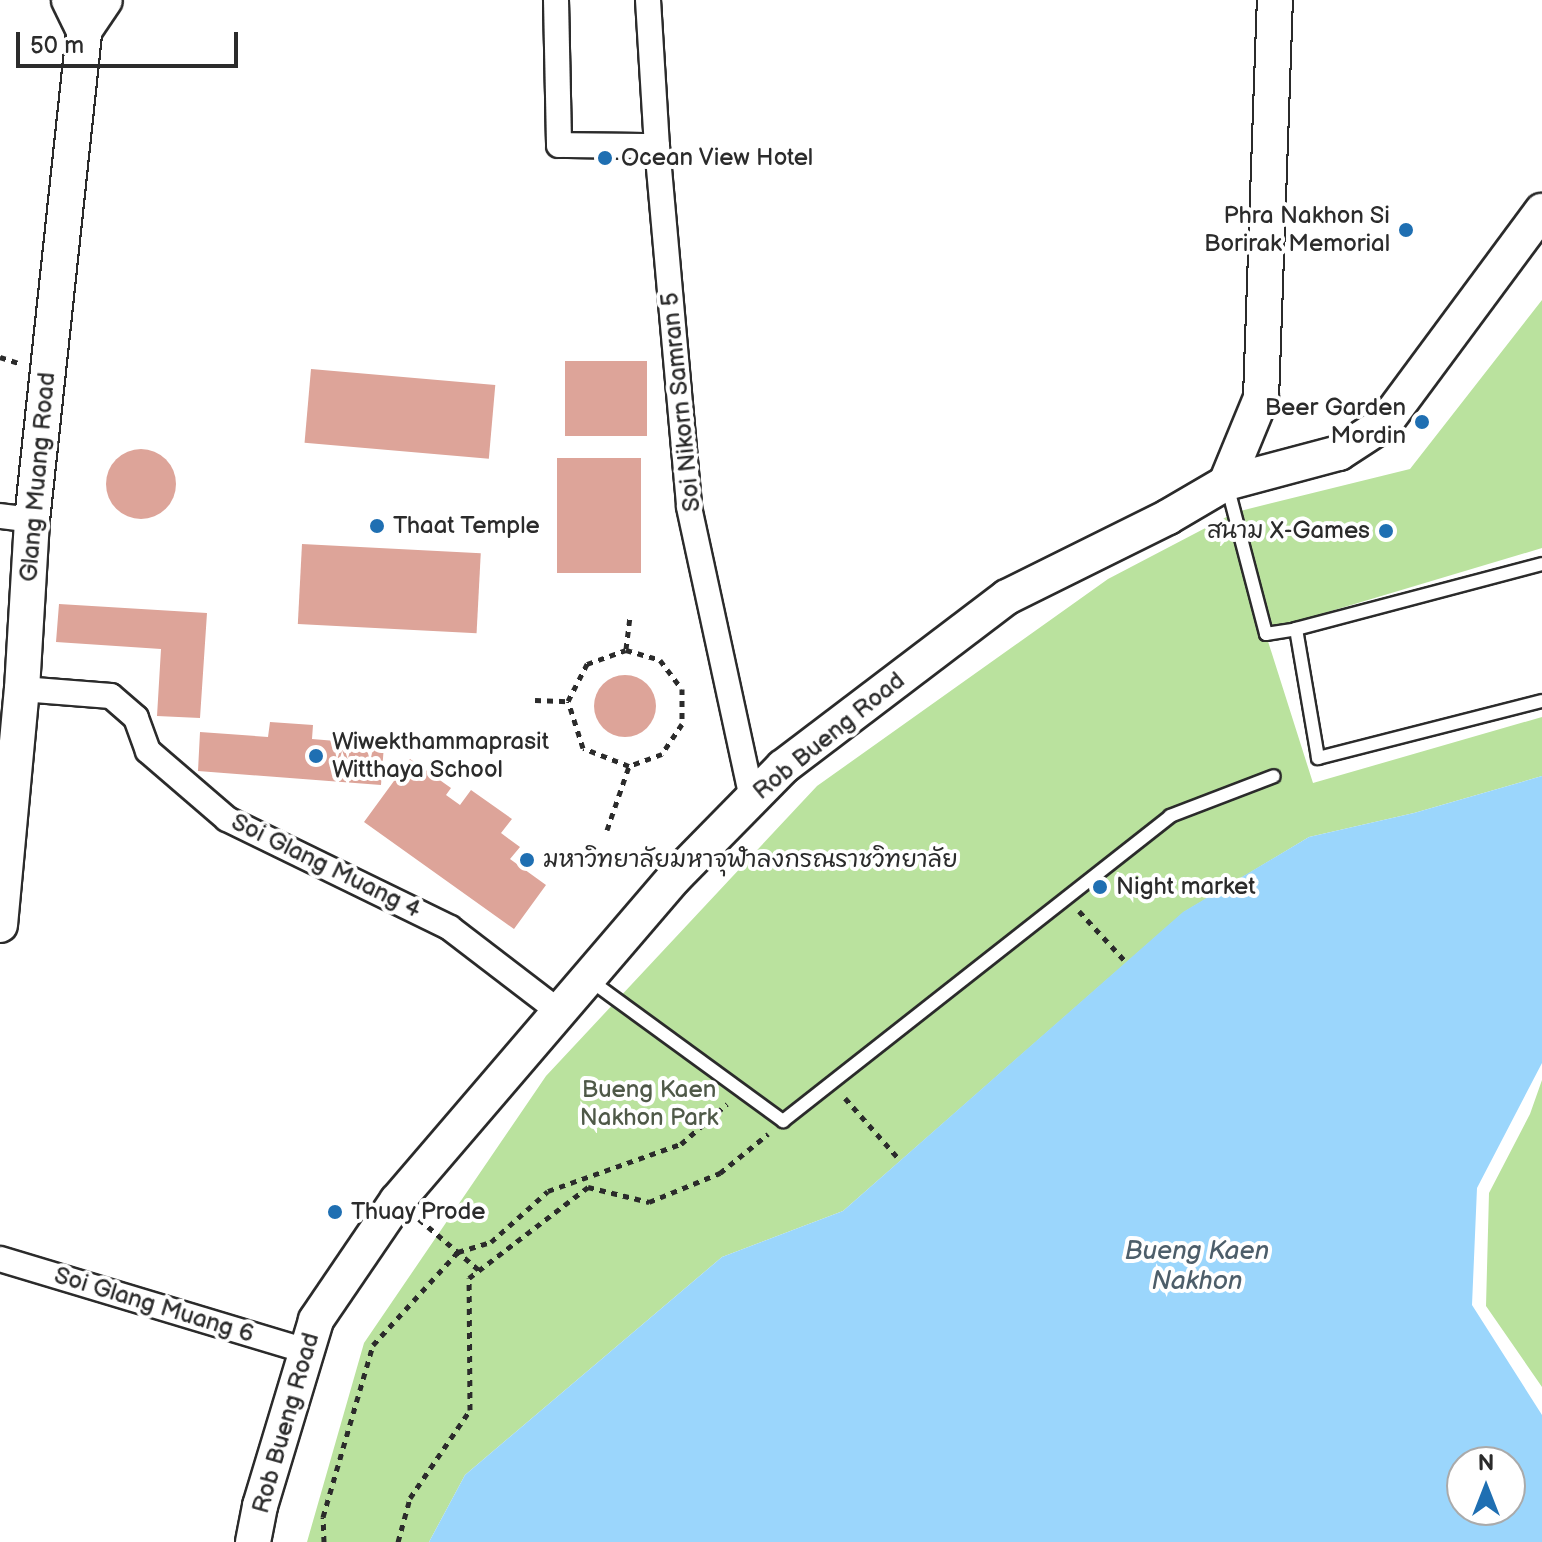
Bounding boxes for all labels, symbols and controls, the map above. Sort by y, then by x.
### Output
scale bar [20,16,242,66]
text: 50 m [30,31,84,60]
place label: Ocean View Hotel [621,144,814,172]
marker: Ocean View Hotel [596,149,614,167]
place label: Phra Nakhon Si Borirak Memorial [1204,202,1390,258]
marker: Phra Nakhon Si Borirak Memorial [1397,221,1415,239]
street label: Soi Nikorn Samran 5 [655,291,707,513]
street label: Glang Muang Road [14,371,62,583]
place label: Beer Garden Mordin [1265,394,1406,450]
marker: Beer Garden Mordin [1413,413,1431,431]
place label: Thaat Temple [393,512,540,540]
marker: Thaat Temple [368,517,386,535]
place label: สนาม X-Games [1207,517,1370,545]
marker: สนาม X-Games [1377,522,1395,540]
street label: Rob Bueng Road [747,666,911,806]
place label: Wiwekthammaprasit Witthaya School [332,728,549,784]
marker: Wiwekthammaprasit Witthaya School [307,747,325,765]
street label: Soi Glang Muang 4 [227,808,425,924]
place label: มหาวิทยาลัยมหาจุฬาลงกรณราชวิทยาลัย [543,846,958,874]
marker: มหาวิทยาลัยมหาจุฬาลงกรณราชวิทยาลัย [518,851,536,869]
place label: Night market [1116,873,1256,901]
marker: Night market [1091,878,1109,896]
park label: Bueng Kaen Nakhon Park [580,1076,718,1132]
place label: Thuay Prode [351,1198,487,1226]
marker: Thuay Prode [326,1203,344,1221]
water label: Bueng Kaen Nakhon [1125,1236,1269,1298]
street label: Soi Glang Muang 6 [51,1261,257,1349]
street label: Rob Bueng Road [246,1329,326,1517]
north arrow [1446,1446,1526,1526]
text: N [1478,1450,1494,1477]

